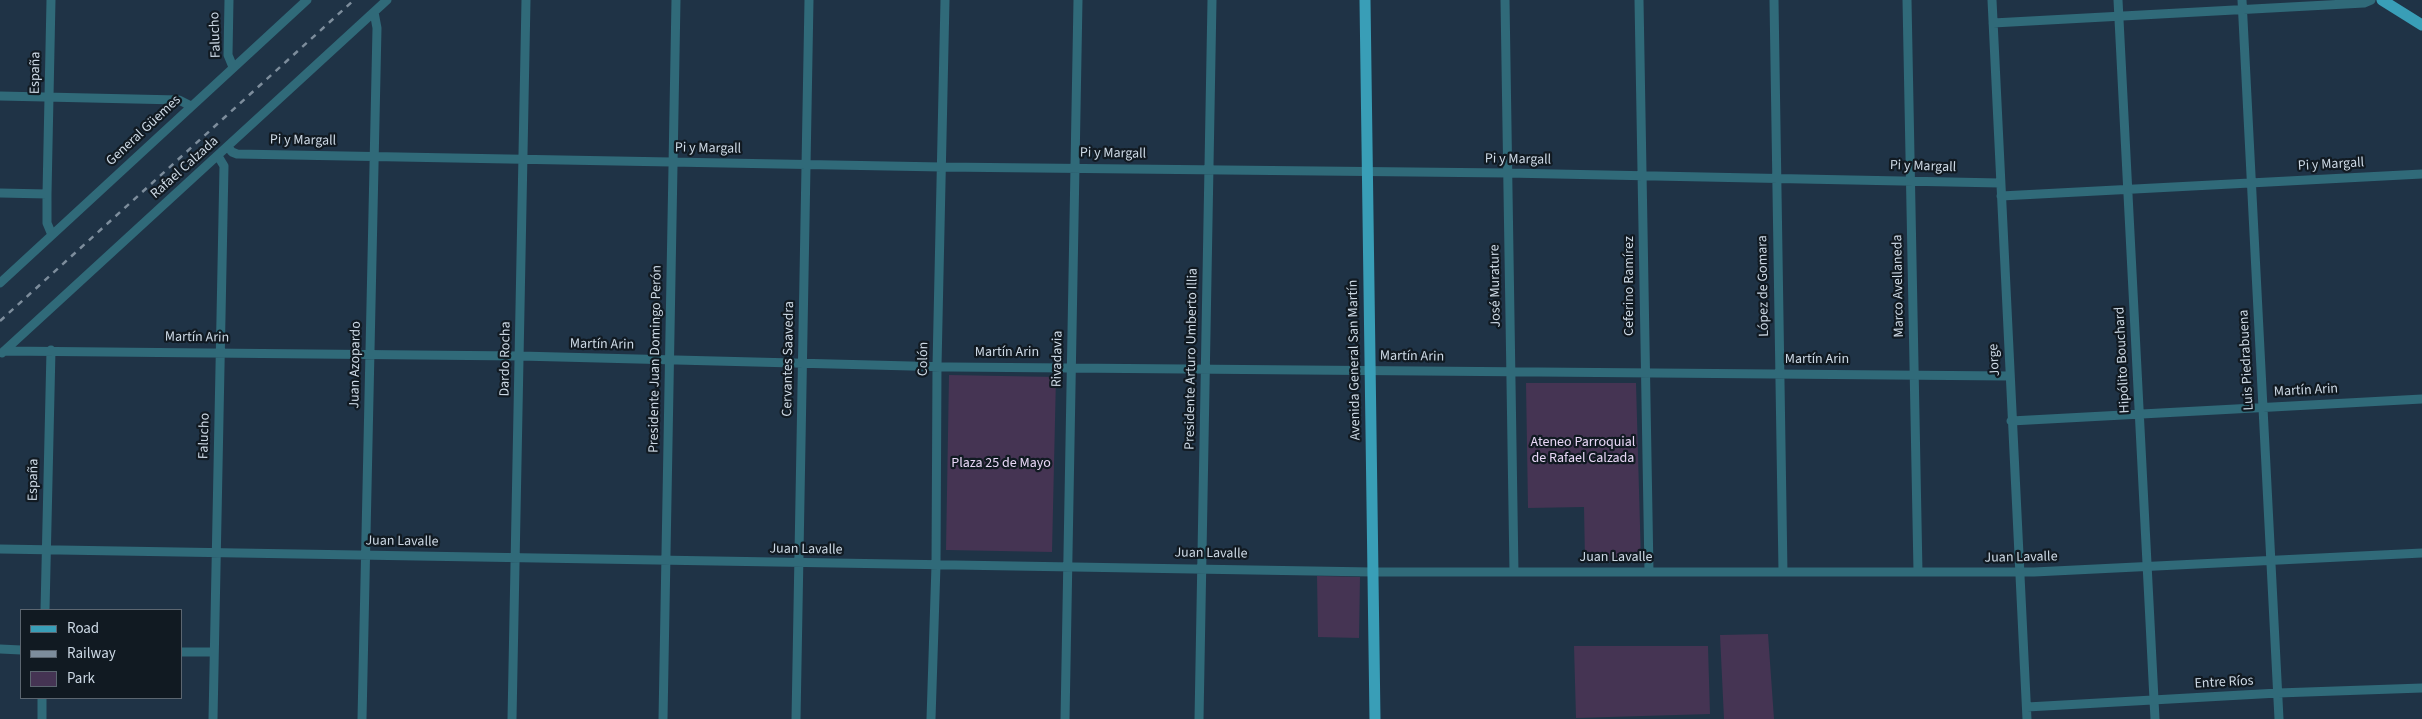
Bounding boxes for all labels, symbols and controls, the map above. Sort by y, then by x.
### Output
street label: Falucho [207,12,225,58]
street label: España [27,52,45,94]
street label: General Güemes [103,92,185,170]
street label: Pi y Margall [270,132,336,150]
street label: Rafael Calzada [148,133,222,203]
street label: Pi y Margall [675,140,741,158]
street label: Pi y Margall [1080,145,1146,163]
street label: Pi y Margall [1485,151,1551,169]
street label: Pi y Margall [2297,155,2365,175]
street label: Pi y Margall [1889,157,1957,177]
street label: Marco Avellaneda [1890,234,1908,338]
street label: López de Gomara [1755,235,1773,337]
street label: Ceferino Ramírez [1622,236,1638,336]
street label: José Murature [1487,244,1505,328]
street label: Presidente Juan Domingo Perón [646,265,666,453]
street label: Presidente Arturo Umberto Illia [1182,268,1202,450]
street label: Avenida General San Martín [1345,280,1365,440]
street label: Cervantes Saavedra [780,301,798,417]
street label: Hipólito Bouchard [2112,306,2134,414]
street label: Luis Piedrabuena [2236,309,2258,411]
street label: Juan Azopardo [347,321,365,409]
street label: Dardo Rocha [497,321,515,397]
street label: Martín Arin [165,329,229,347]
street label: Rivadavia [1049,331,1067,387]
street label: Martín Arin [570,336,634,354]
street label: Colón [915,342,933,376]
street label: Jorge [1986,343,2004,377]
street label: Martín Arin [975,345,1039,361]
street label: Martín Arin [1380,348,1444,366]
street label: Martín Arin [1785,352,1849,368]
street label: Martín Arin [2273,381,2339,401]
street label: Falucho [196,413,214,459]
park label: Ateneo Parroquial de Rafael Calzada [1531,435,1635,468]
park label: Plaza 25 de Mayo [951,456,1051,472]
street label: España [25,459,43,501]
street label: Juan Lavalle [365,533,439,551]
street label: Juan Lavalle [769,541,843,559]
street label: Juan Lavalle [1174,545,1248,563]
street label: Juan Lavalle [1984,549,2058,567]
street label: Juan Lavalle [1579,550,1653,566]
legend [20,609,182,699]
text: Road [67,618,99,639]
text: Railway [67,643,116,664]
text: Park [67,668,95,689]
street label: Entre Ríos [2194,673,2254,693]

